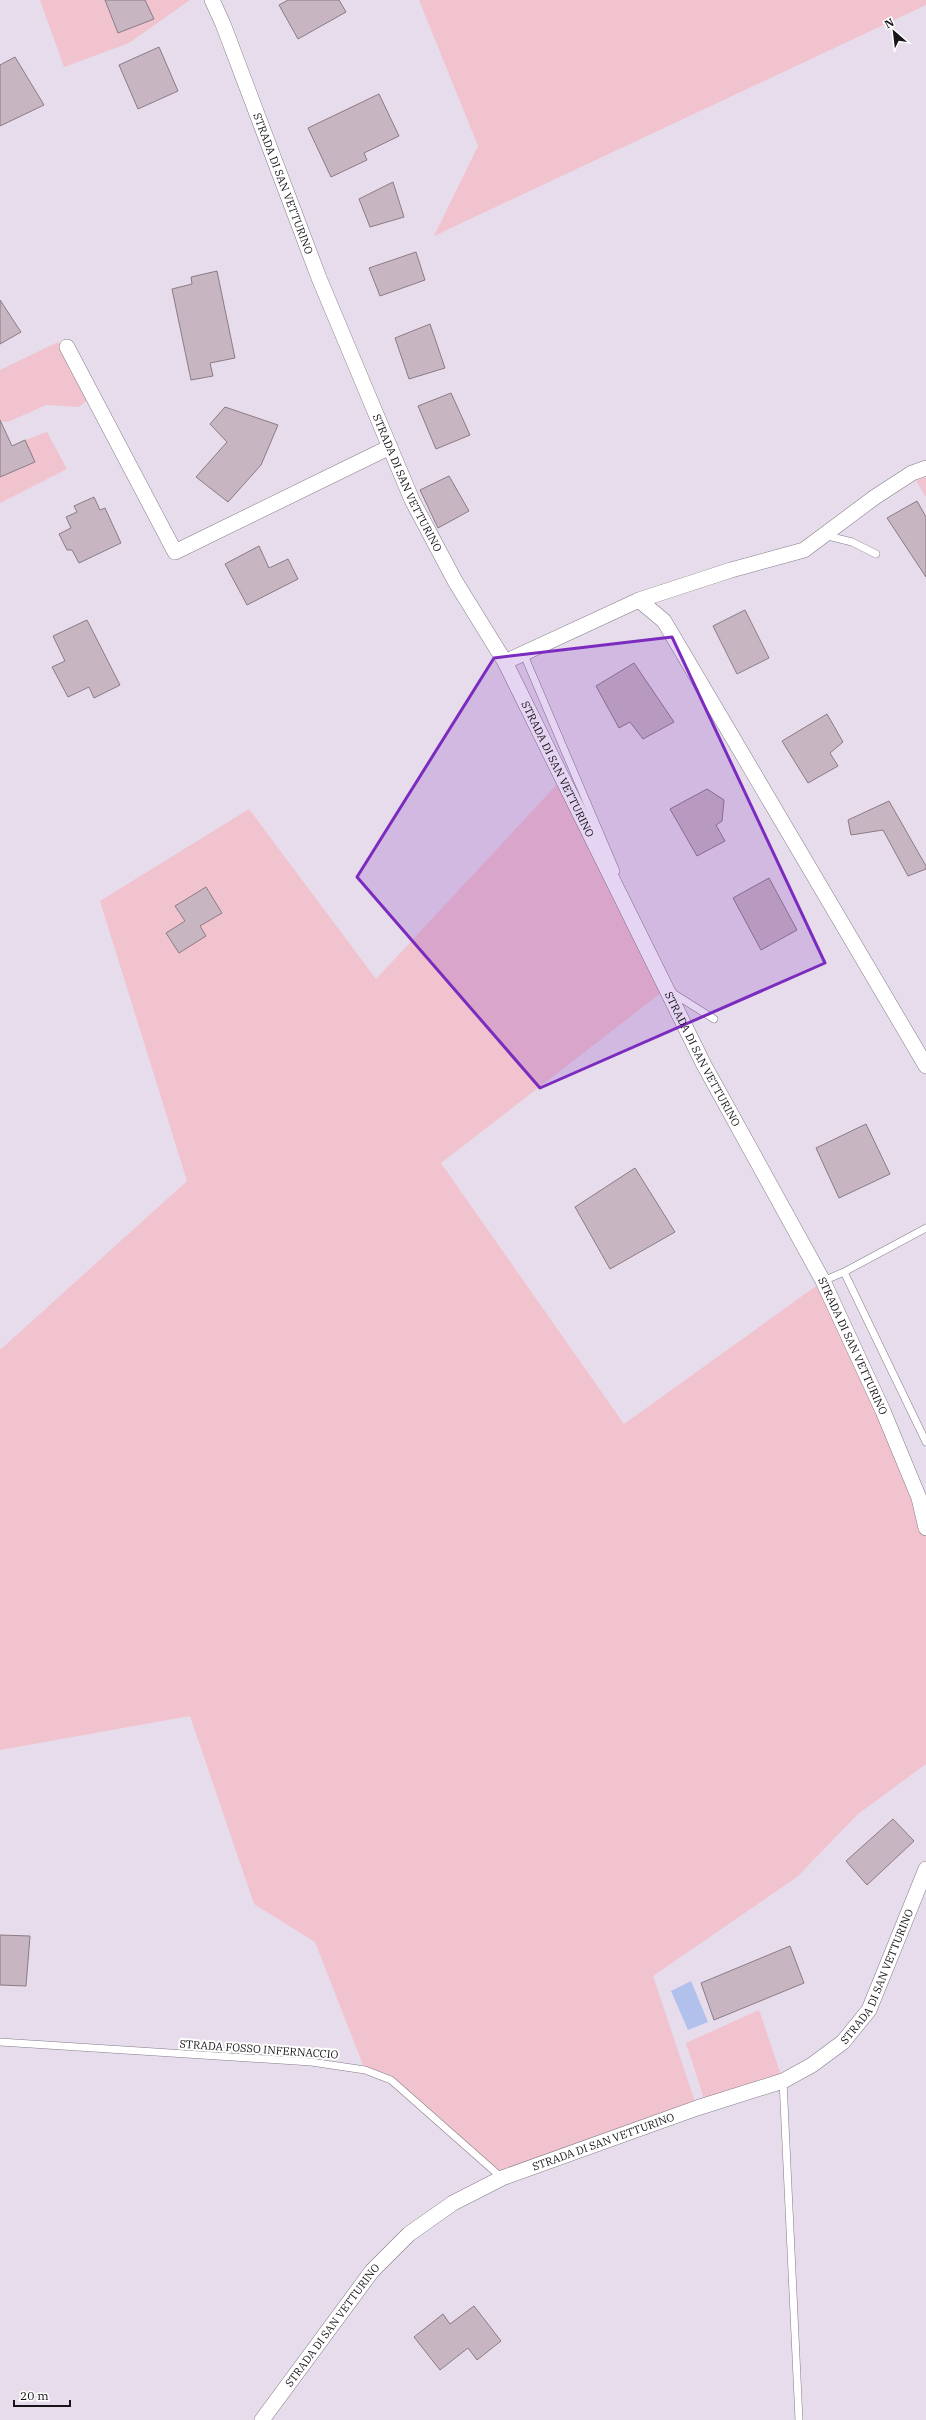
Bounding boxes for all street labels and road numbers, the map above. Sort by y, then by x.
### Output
street label: STRADA DI SAN VETTURINO [250,111,316,256]
street label: STRADA DI SAN VETTURINO [370,412,445,554]
street label: STRADA DI SAN VETTURINO [518,699,597,840]
street label: STRADA DI SAN VETTURINO [662,989,744,1129]
street label: STRADA DI SAN VETTURINO [815,1274,891,1417]
street label: STRADA DI SAN VETTURINO [837,1907,916,2047]
street label: STRADA FOSSO INFERNACCIO [179,2036,339,2062]
street label: STRADA DI SAN VETTURINO [530,2110,676,2174]
street label: STRADA DI SAN VETTURINO [282,2260,383,2390]

